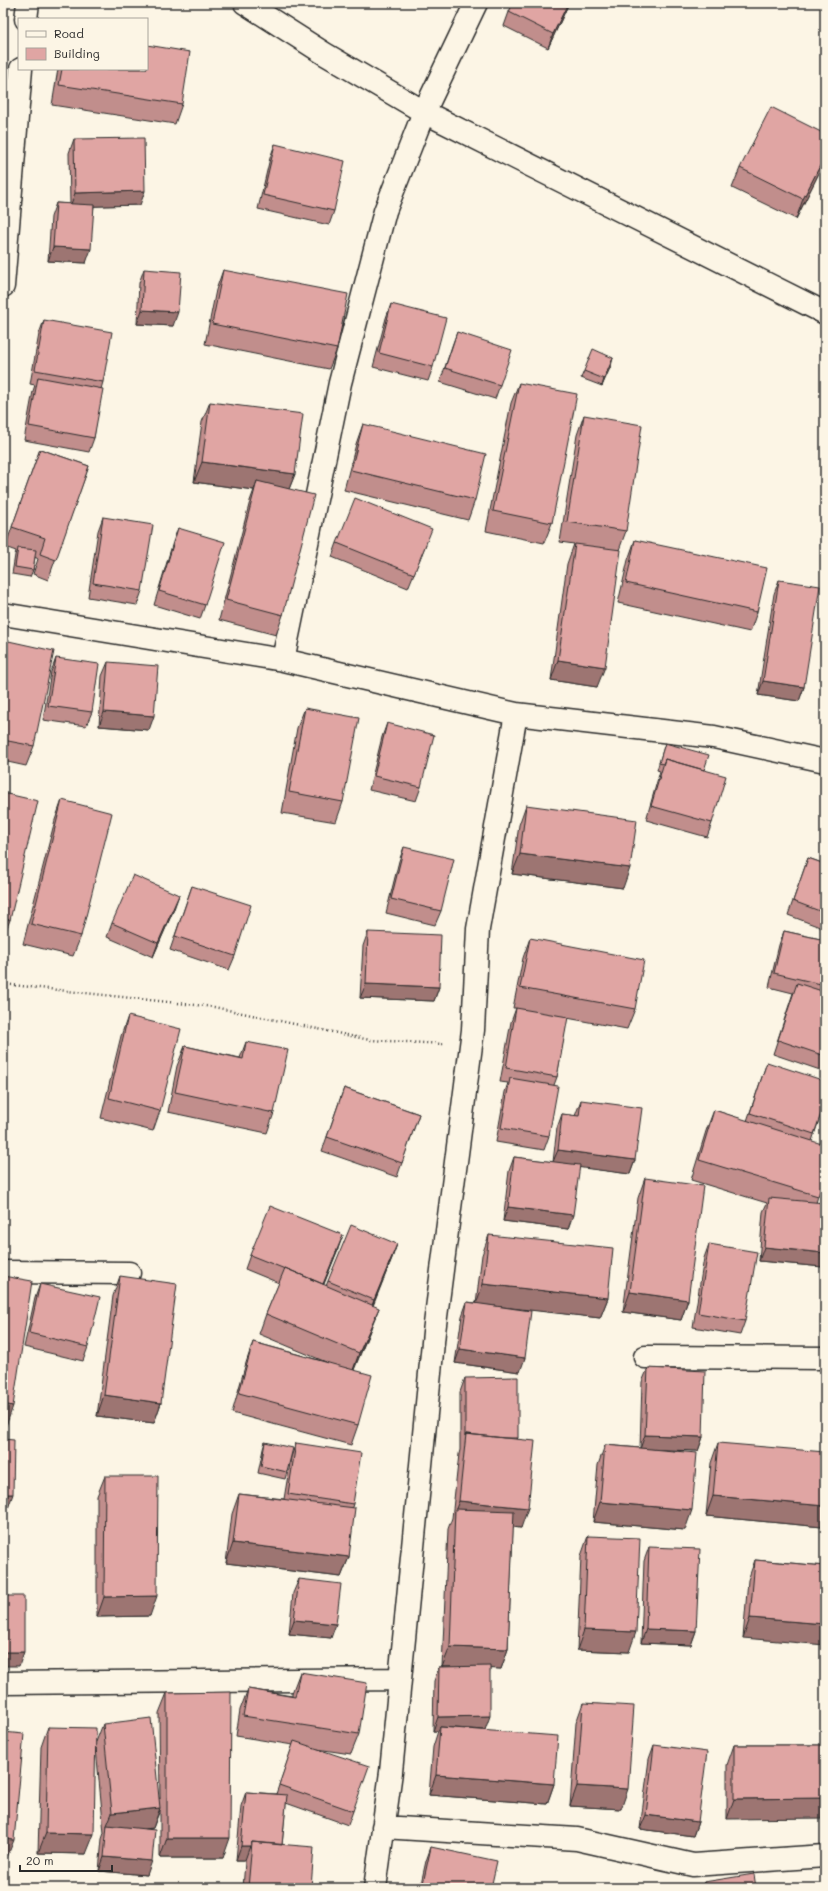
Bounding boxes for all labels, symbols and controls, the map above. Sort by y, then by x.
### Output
legend [18,18,148,70]
text: Road [54,25,84,41]
text: Building [54,45,100,61]
scale bar [20,1847,112,1873]
text: 20 m [26,1852,54,1868]

